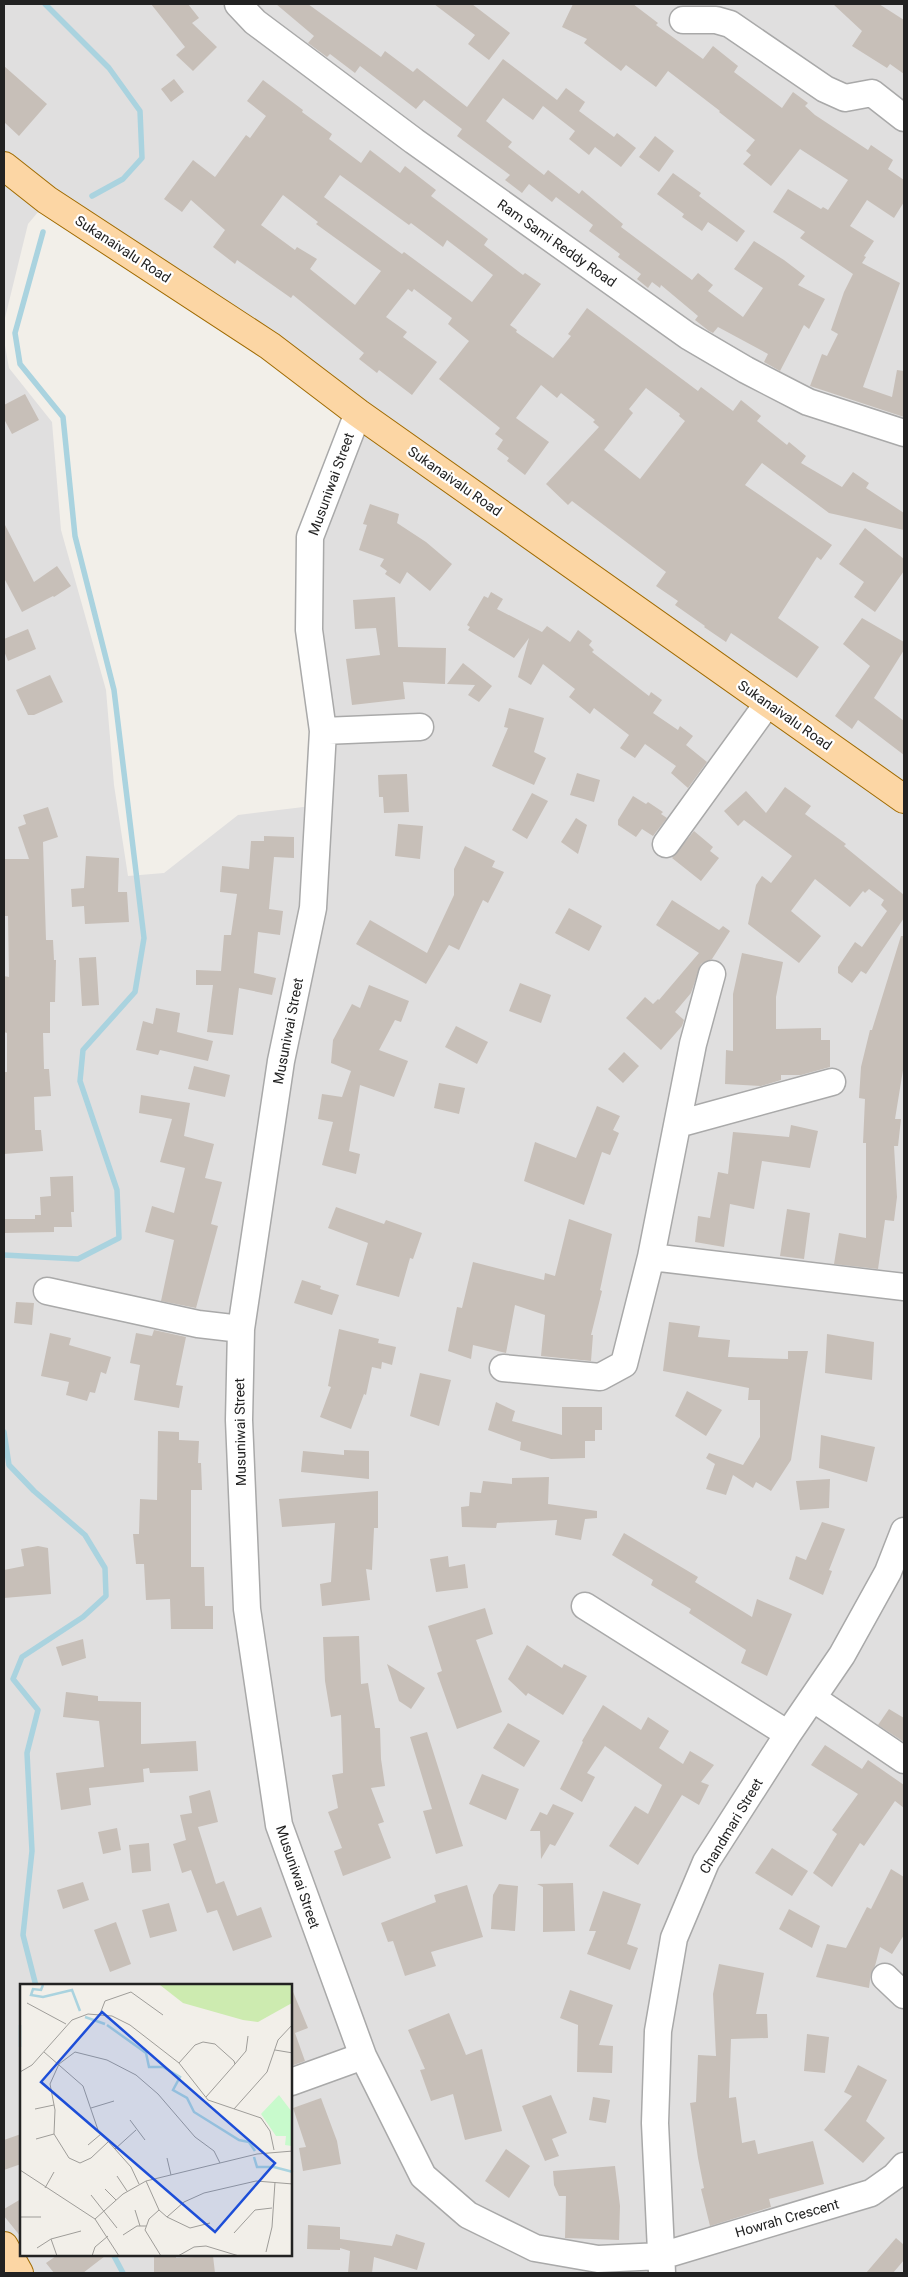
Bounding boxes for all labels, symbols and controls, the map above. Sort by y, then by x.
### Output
street label: Ram Sami Reddy Road [495,196,619,290]
street label: Sukanaivalu Road [72,212,174,286]
street label: Musuniwai Street [305,430,357,537]
street label: Sukanaivalu Road [405,443,505,519]
street label: Sukanaivalu Road [735,677,835,753]
street label: Musuniwai Street [270,976,306,1086]
street label: Musuniwai Street [231,1377,249,1486]
street label: Chandmari Street [696,1775,766,1877]
street label: Musuniwai Street [273,1823,323,1931]
inset map [20,1984,292,2257]
street label: Howrah Crescent [733,2195,841,2240]

